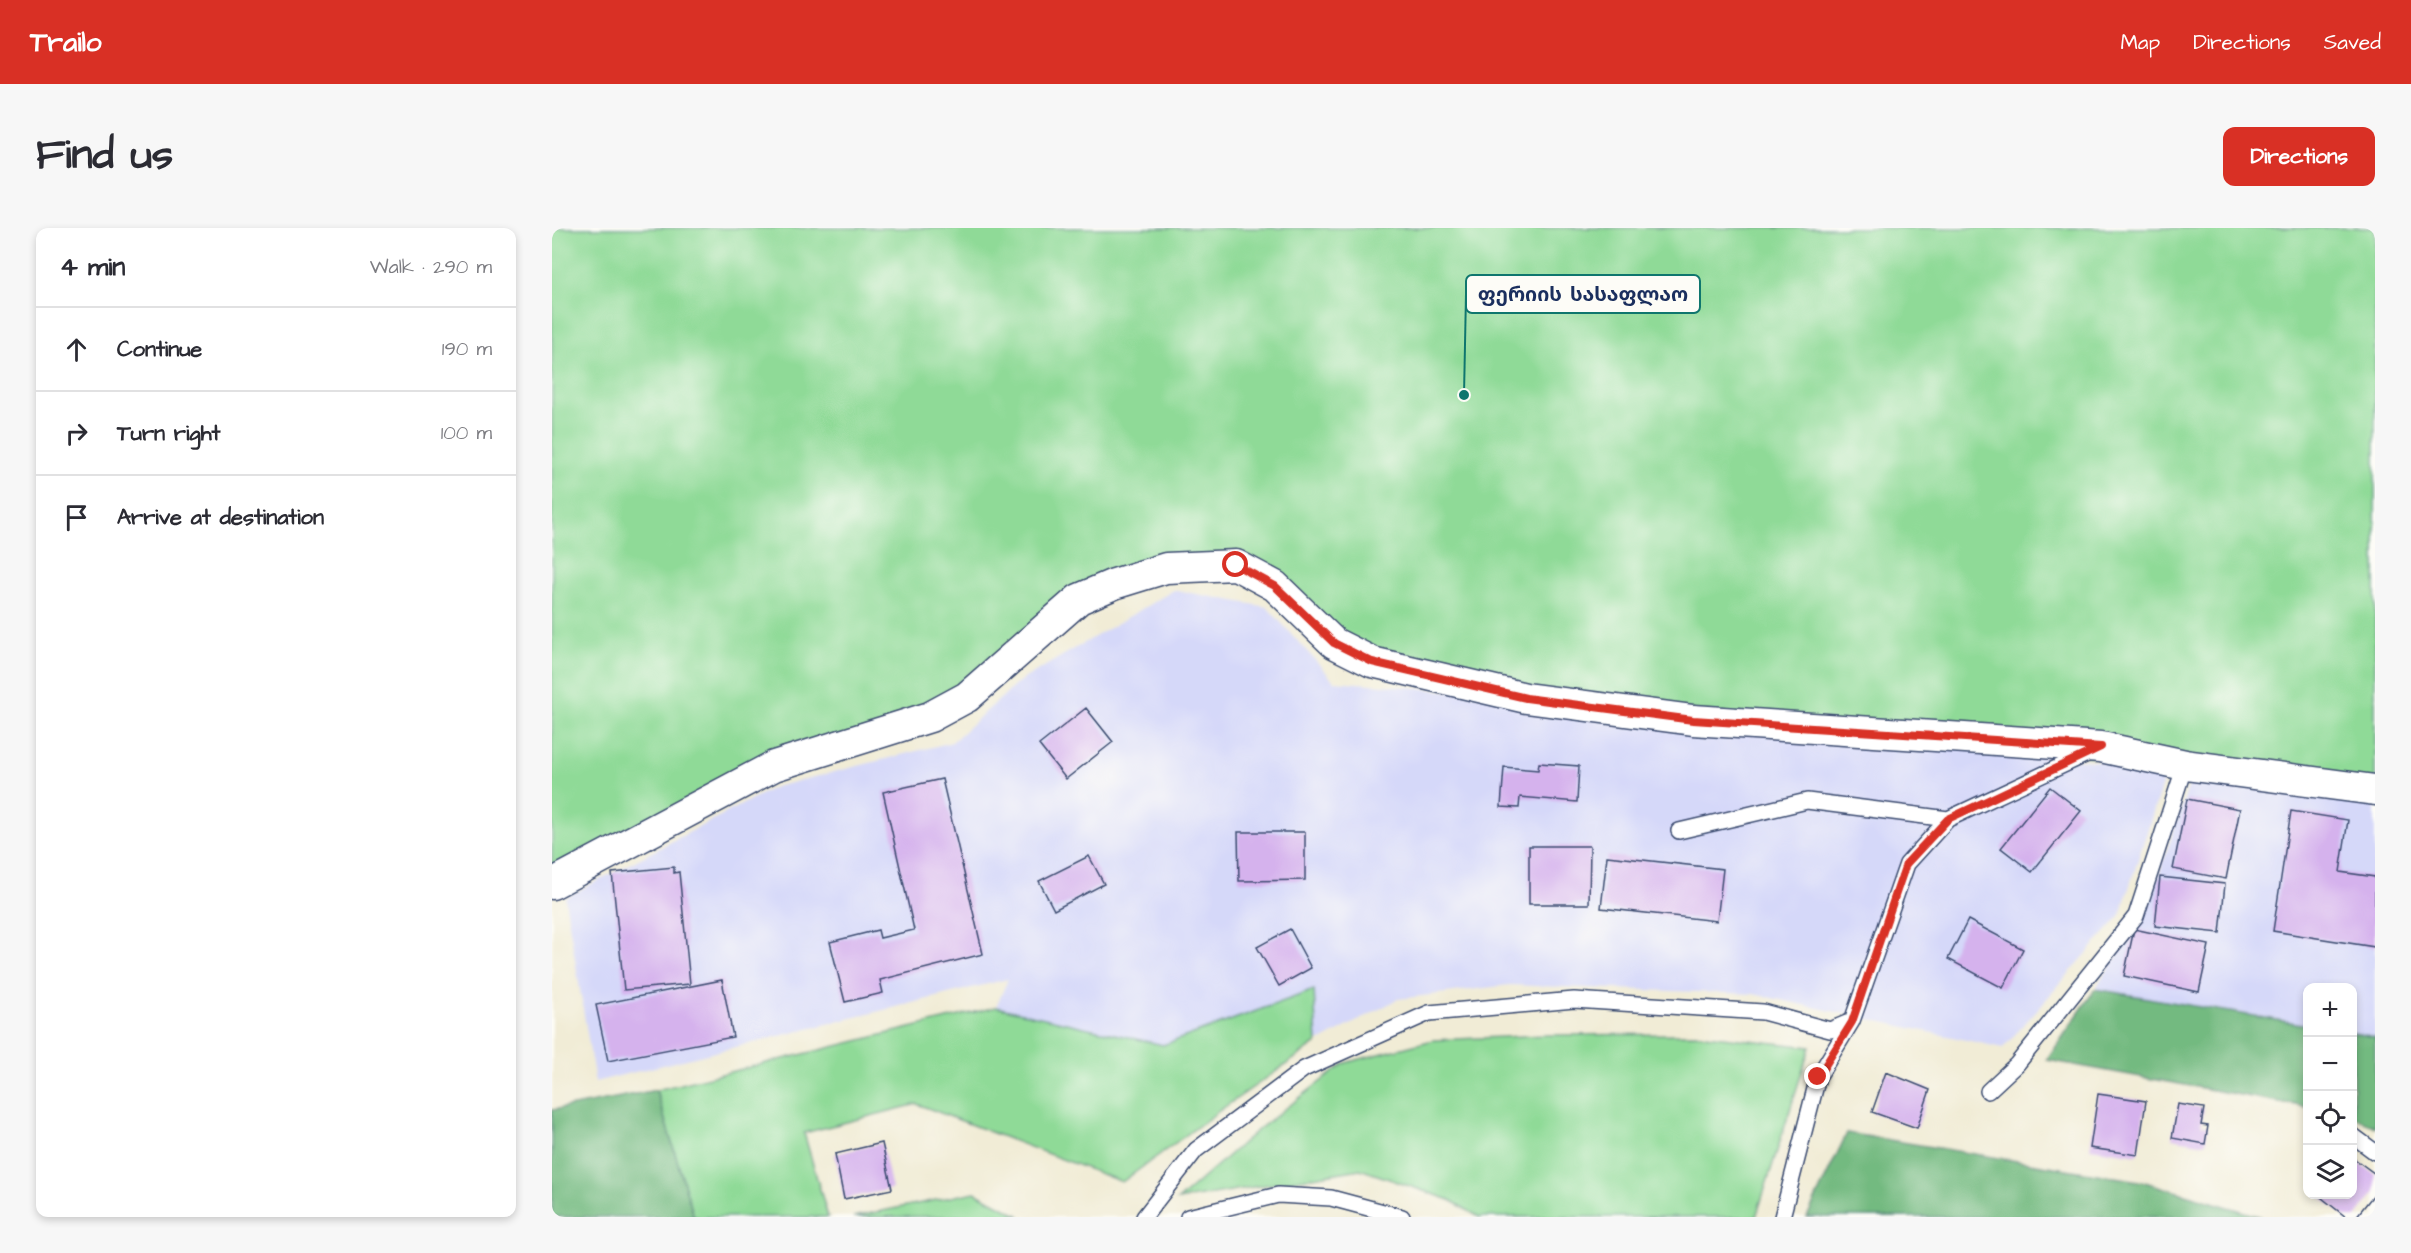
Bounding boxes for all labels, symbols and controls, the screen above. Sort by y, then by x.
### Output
text: Trailo [30,23,102,62]
text: Map [2120,28,2160,57]
text: Directions [2193,28,2291,57]
text: Saved [2324,28,2381,57]
text: Find us [36,127,173,185]
button: Directions [2223,127,2375,186]
text: 4 min [60,249,125,285]
text: Walk · 290 m [370,253,492,281]
callout: ფერიის სასაფლაო [1466,275,1700,313]
text: ფერიის სასაფლაო [1478,281,1688,309]
icon: ahead [60,333,93,366]
text: Continue [117,334,202,365]
text: 190 m [442,335,492,363]
icon: right [60,417,93,450]
text: Turn right [117,418,220,449]
text: 100 m [441,419,492,447]
icon: arrive [60,501,93,534]
text: Arrive at destination [117,502,324,533]
route start [1222,551,1248,577]
map controls [2303,983,2357,1199]
button: + [2303,983,2357,1037]
button: − [2303,1037,2357,1091]
route end [1804,1063,1830,1089]
button: locate [2303,1091,2357,1145]
button: layers [2303,1145,2357,1199]

